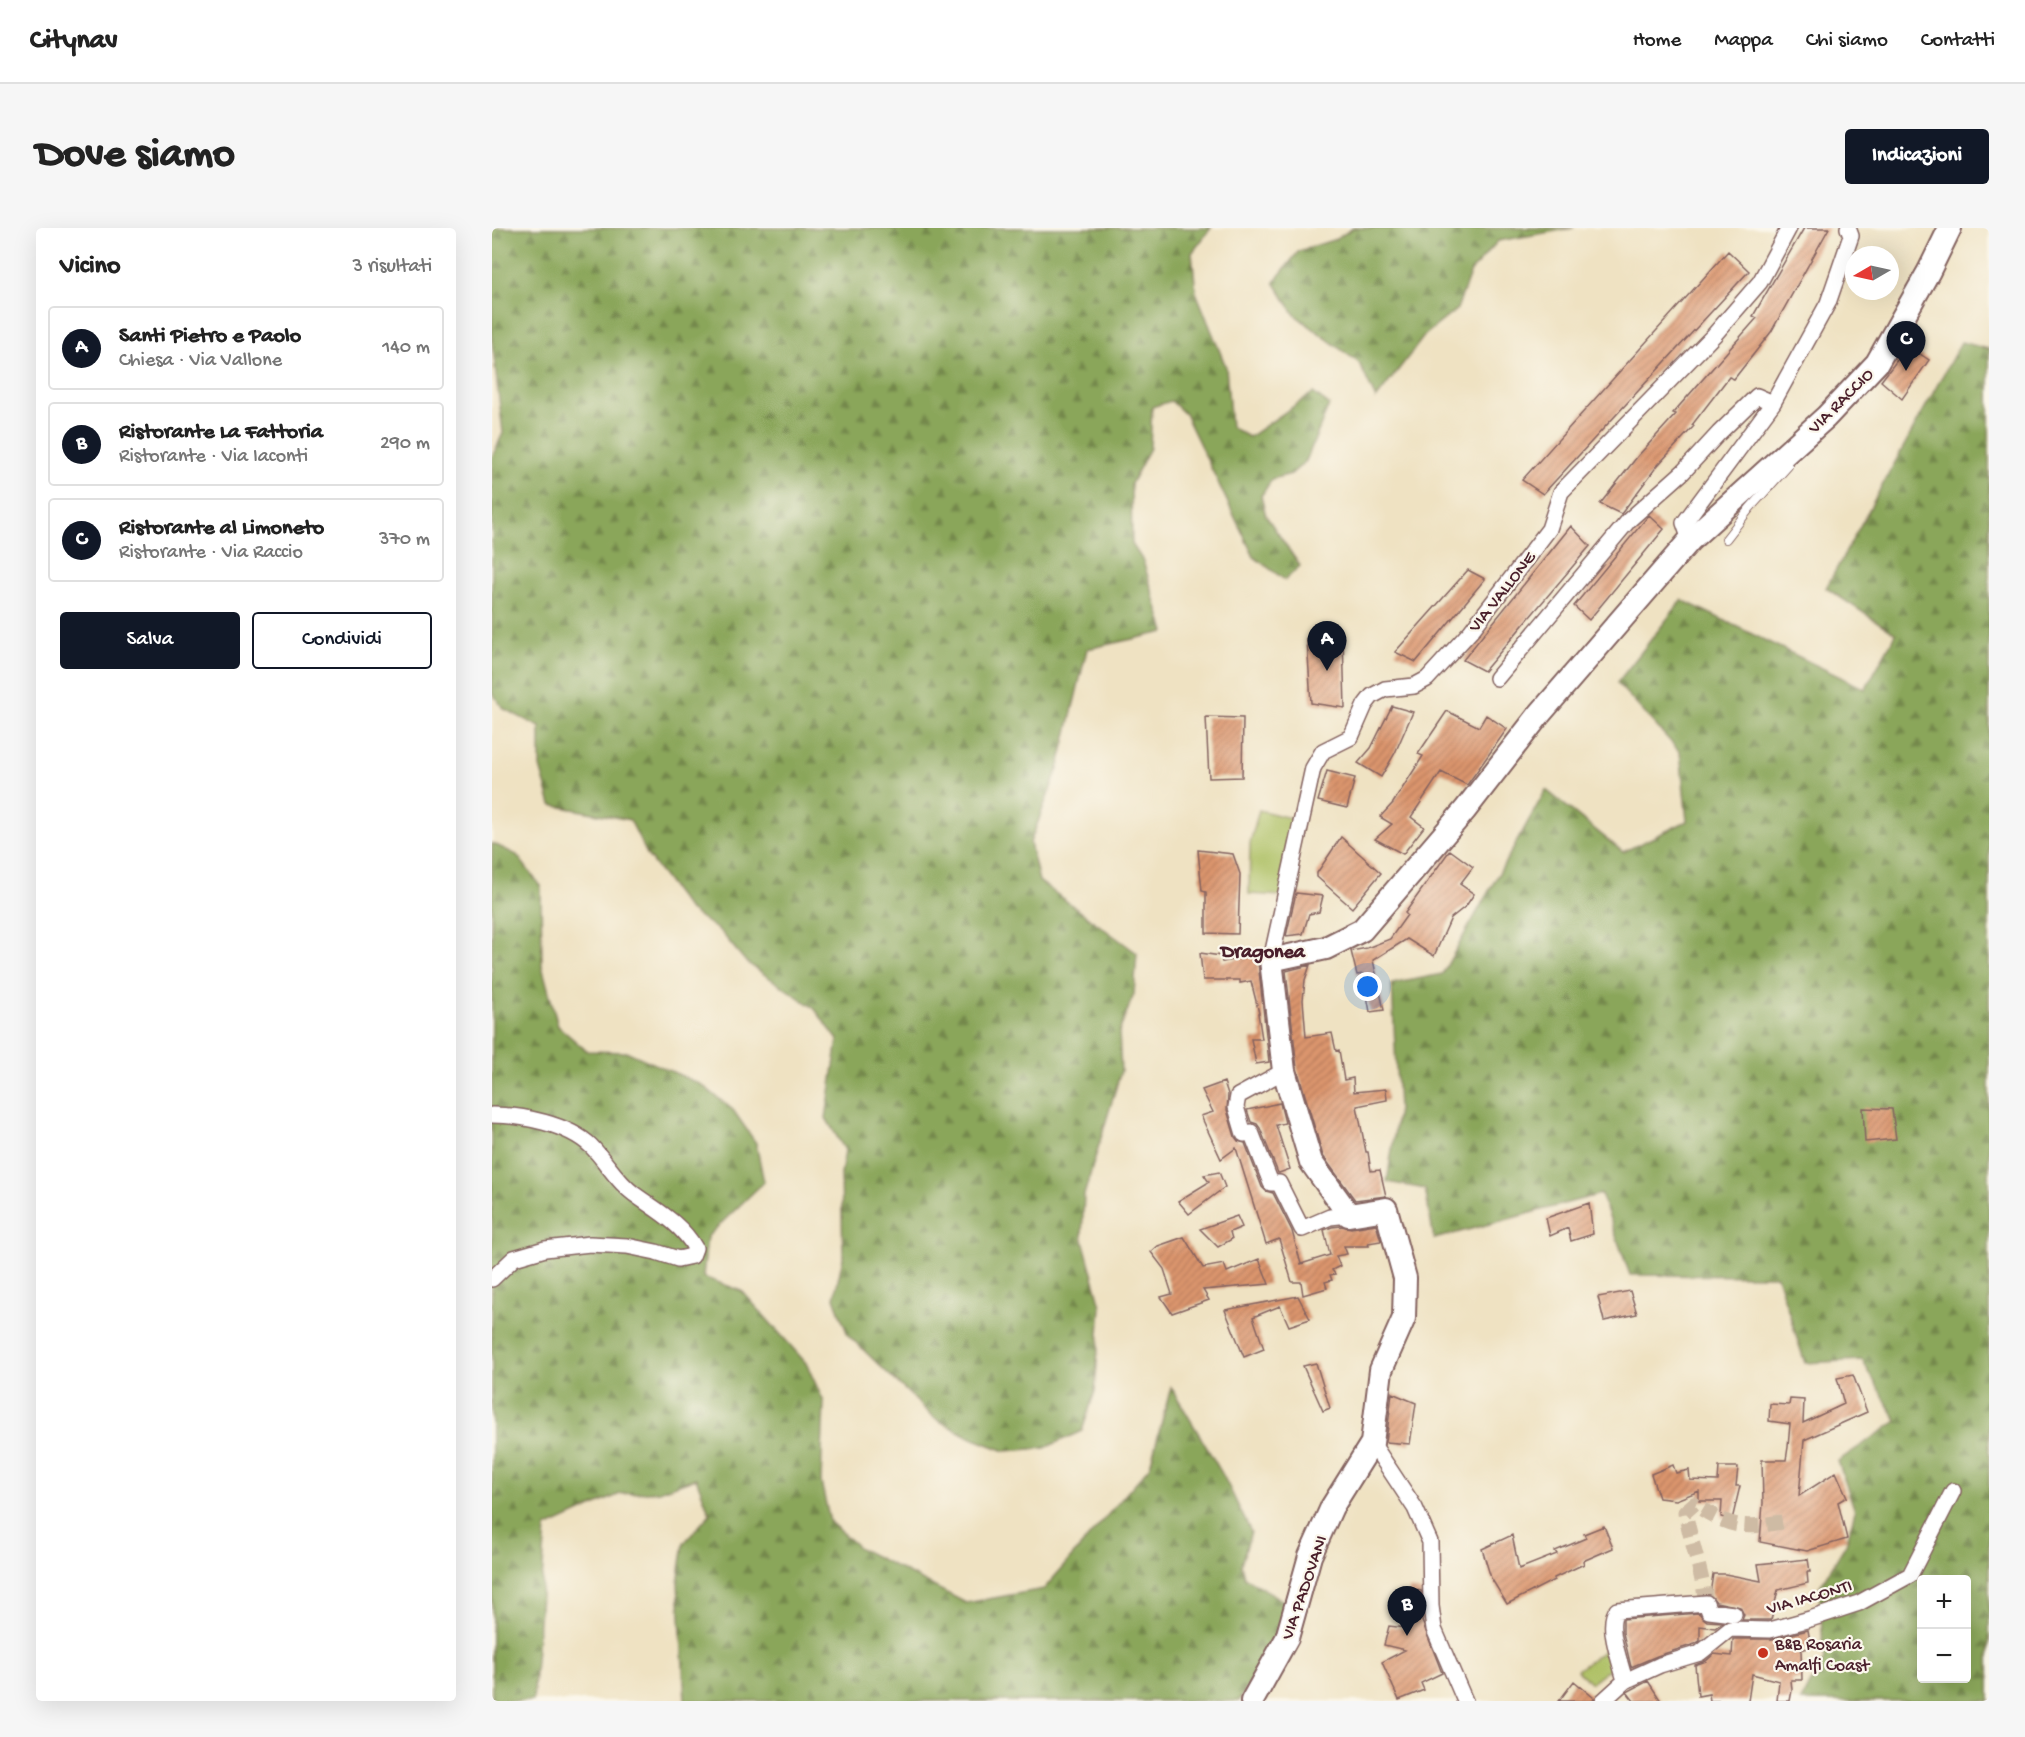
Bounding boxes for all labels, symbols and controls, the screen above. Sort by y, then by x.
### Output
text: Citynav [30,25,118,58]
text: Home [1633,29,1681,54]
text: Mappa [1714,29,1773,54]
text: Chi siamo [1806,29,1888,54]
text: Contatti [1921,29,1995,54]
button: Indicazioni [1845,129,1989,184]
text: Dove siamo [36,132,235,181]
north arrow [1845,246,1899,300]
text: Vicino [60,252,120,283]
text: 3 risultati [353,256,432,279]
pin: C [1886,322,1926,371]
text: Santi Pietro e Paolo [119,324,301,350]
text: A [76,337,87,360]
text: 140 m [382,337,430,360]
text: Chiesa · Via Vallone [119,350,282,373]
street label: VIA RACCIO [1804,365,1879,440]
text: Ristorante La Fattoria [119,420,323,446]
text: B [76,433,87,456]
text: 290 m [380,433,430,456]
text: Ristorante · Via Iaconti [119,446,308,469]
text: Ristorante al Limoneto [119,516,324,542]
text: C [76,529,87,552]
text: 370 m [379,529,430,552]
text: Ristorante · Via Raccio [119,542,303,565]
street label: VIA VALLONE [1464,547,1542,638]
button: Salva [60,612,240,669]
button: Condividi [252,612,432,669]
pin: A [1308,622,1346,671]
district label: Dragonea [1219,942,1306,965]
your location [1353,972,1382,1001]
street label: VIA PADOVANI [1277,1533,1333,1644]
map controls [1917,1575,1971,1683]
button: + [1917,1575,1971,1629]
street label: VIA IACONTI [1764,1576,1855,1621]
pin: B [1388,1586,1426,1636]
button: − [1917,1629,1971,1683]
place label: B&B Rosaria Amalfi Coast [1774,1635,1871,1677]
marker: B&B Rosaria Amalfi Coast [1756,1646,1770,1660]

